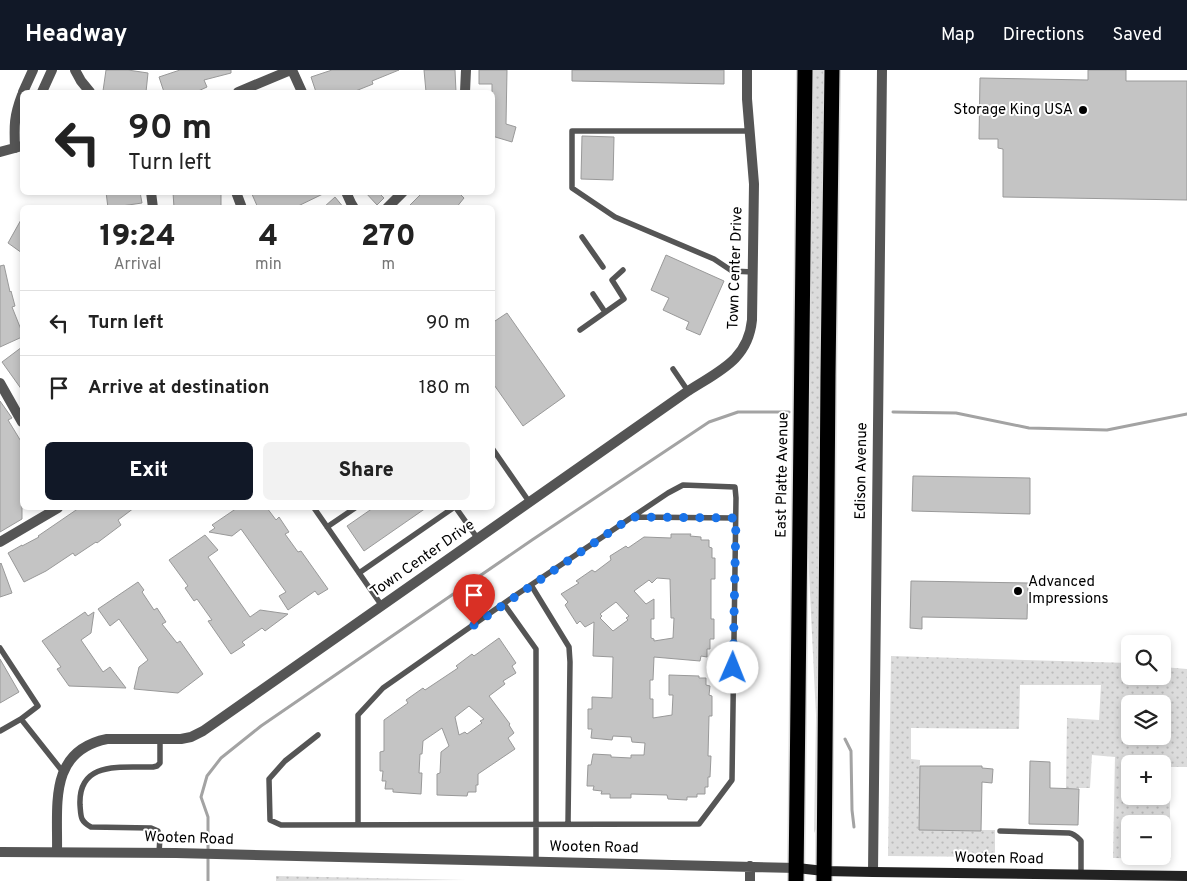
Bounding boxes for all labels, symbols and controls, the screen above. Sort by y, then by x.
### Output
text: Headway [25,20,127,50]
text: Map [941,24,975,47]
text: Directions [1003,24,1085,47]
text: Saved [1113,24,1162,47]
place label: Storage King USA [953,101,1073,120]
marker: Storage King USA [1077,104,1089,116]
text: 90 m [128,107,212,151]
icon: left [45,110,110,175]
text: Turn left [128,150,211,177]
street label: Town Center Drive [724,206,748,330]
text: 19:24 [99,219,176,256]
text: 4 [259,219,278,256]
text: 270 [361,219,416,256]
text: Arrival [114,255,161,275]
text: min [255,255,282,275]
text: m [382,255,395,275]
icon: left [45,309,73,337]
text: Turn left [88,311,164,335]
text: 90 m [426,311,470,335]
icon: arrive [45,374,73,402]
text: Arrive at destination [88,376,269,400]
text: 180 m [419,376,470,400]
street label: East Platte Avenue [772,412,794,538]
street label: Edison Avenue [852,422,872,520]
button: Exit [45,442,253,500]
button: Share [263,442,470,500]
street label: Town Center Drive [367,516,479,602]
place label: Advanced Impressions [1028,573,1109,609]
pin [453,574,495,625]
icon: arrive [460,581,488,609]
marker: Advanced Impressions [1012,585,1024,597]
map controls [1121,635,1171,865]
button: search [1121,635,1171,685]
position arrow [706,641,758,693]
button: layers [1121,695,1171,745]
button: + [1121,755,1171,805]
button: − [1121,815,1171,865]
street label: Wooten Road [144,828,234,850]
street label: Wooten Road [549,838,639,858]
street label: Wooten Road [954,849,1044,869]

